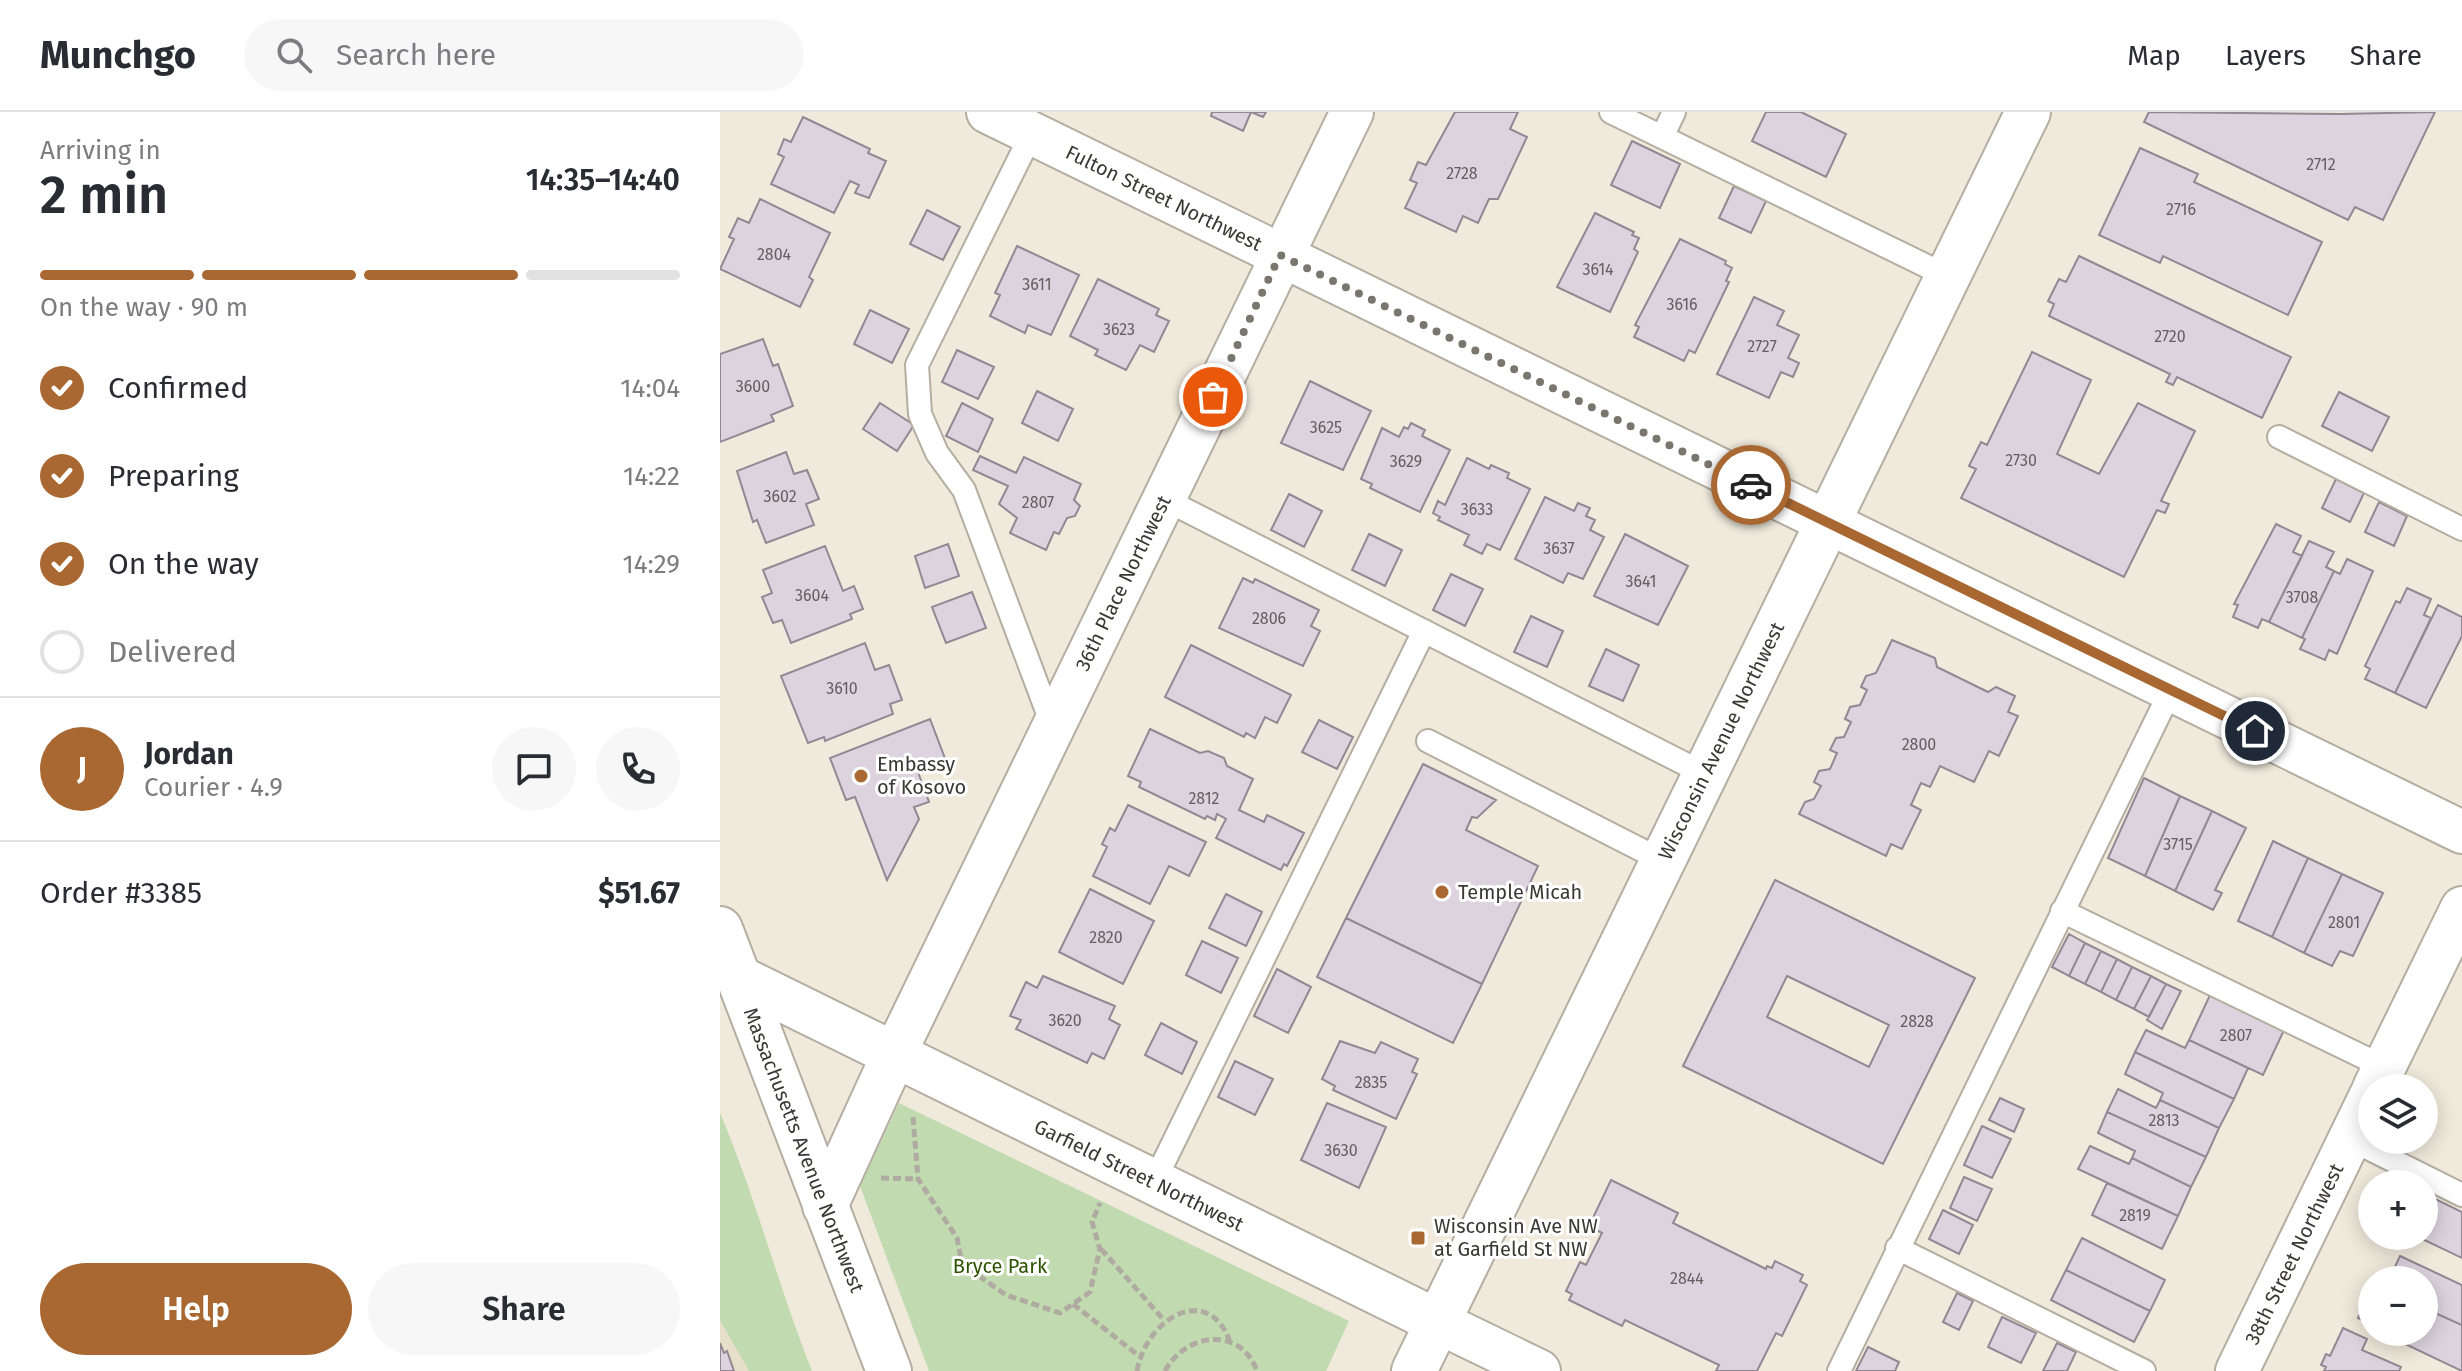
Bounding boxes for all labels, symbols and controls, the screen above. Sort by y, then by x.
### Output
search box [244,19,804,91]
text: Munchgo [40,32,196,78]
icon: search [272,33,316,77]
text: Search here [336,37,496,73]
text: Map [2127,39,2181,72]
text: Layers [2225,39,2306,72]
text: Share [2350,39,2422,72]
text: Arriving in [40,135,161,166]
street label: Fulton Street Northwest [1062,140,1267,256]
house number: 2712 [2306,155,2336,174]
text: 14:35–14:40 [526,162,680,198]
text: 2 min [40,164,168,227]
house number: 2728 [1446,164,1478,183]
house number: 2716 [2166,200,2196,219]
house number: 2804 [757,245,792,264]
house number: 3614 [1582,260,1614,279]
house number: 3611 [1022,275,1052,294]
text: On the way · 90 m [40,292,248,323]
house number: 3616 [1666,295,1698,314]
house number: 3623 [1103,320,1135,339]
house number: 2720 [2154,327,2186,346]
house number: 2727 [1747,337,1777,356]
pin [1179,363,1247,431]
icon: check [40,366,84,410]
text: Confirmed [108,370,248,406]
text: 14:04 [620,373,680,404]
icon: bag [1191,375,1235,419]
house number: 3600 [736,377,770,396]
house number: 3625 [1310,418,1342,437]
courier [1711,445,1791,525]
house number: 2730 [2005,451,2037,470]
house number: 3629 [1390,452,1422,471]
icon: check [40,454,84,498]
text: Preparing [108,458,239,494]
text: 14:22 [623,461,680,492]
icon: car [1729,463,1773,507]
house number: 3602 [763,487,797,506]
street label: 36th Place Northwest [1070,491,1176,675]
house number: 2807 [1022,493,1054,512]
house number: 3633 [1461,500,1493,519]
house number: 3637 [1543,539,1575,558]
icon: check [40,542,84,586]
text: On the way [108,546,259,582]
text: 14:29 [622,549,680,580]
house number: 3641 [1625,572,1657,591]
house number: 3604 [795,586,829,605]
house number: 3708 [2286,588,2318,607]
house number: 2806 [1252,609,1286,628]
street label: Wisconsin Avenue Northwest [1653,618,1789,864]
text: Delivered [108,634,237,670]
house number: 3610 [826,679,858,698]
pin [2221,697,2289,765]
icon: home [2233,709,2277,753]
button: chat [492,727,576,811]
button: phone [596,727,680,811]
house number: 2800 [1902,735,1936,754]
text: Jordan [144,736,234,772]
text: J [77,751,87,787]
place label: Embassy of Kosovo [877,752,966,799]
marker: Embassy of Kosovo [852,767,870,785]
text: Courier · 4.9 [144,772,283,803]
house number: 2812 [1188,789,1220,808]
house number: 3715 [2163,835,2193,854]
text: Order #3385 [40,875,202,911]
text: $51.67 [598,875,680,911]
place label: Temple Micah [1458,880,1582,904]
marker: Temple Micah [1433,883,1451,901]
house number: 2801 [2328,913,2360,932]
house number: 2820 [1089,928,1123,947]
street label: Massachusetts Avenue Northwest [738,1004,870,1297]
house number: 3620 [1048,1011,1082,1030]
house number: 2828 [1900,1012,1934,1031]
house number: 2807 [2220,1026,2252,1045]
house number: 2835 [1355,1073,1387,1092]
map controls [2358,1074,2438,1346]
button: layers [2358,1074,2438,1154]
house number: 2813 [2148,1111,2180,1130]
street label: Garfield Street Northwest [1030,1114,1248,1237]
house number: 3630 [1324,1141,1358,1160]
street label: 38th Street Northwest [2240,1159,2349,1349]
button: + [2358,1170,2438,1250]
house number: 2819 [2119,1206,2151,1225]
place label: Wisconsin Ave NW at Garfield St NW [1434,1214,1598,1261]
marker: Wisconsin Ave NW at Garfield St NW [1409,1229,1427,1247]
park label: Bryce Park [953,1254,1048,1278]
button: Help [40,1263,352,1355]
button: Share [368,1263,680,1355]
button: − [2358,1266,2438,1346]
house number: 2844 [1670,1269,1704,1288]

